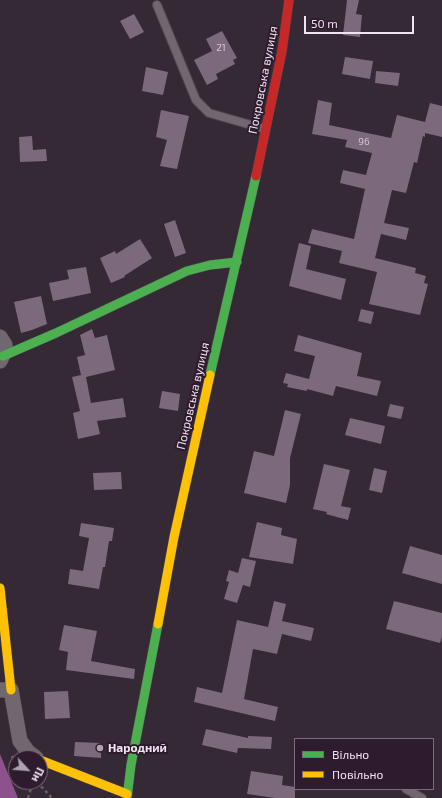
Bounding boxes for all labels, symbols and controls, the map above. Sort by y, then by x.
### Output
scale bar [306,8,416,34]
text: 50 m [311,16,338,30]
street label: Покровська вулиця [245,25,281,135]
house number: 21 [216,42,226,54]
house number: 96 [358,136,370,148]
street label: Покровська вулиця [174,341,212,451]
legend [294,738,434,790]
place label: Народний [108,741,167,755]
marker: Народний [95,743,105,753]
text: Вільно [332,747,369,761]
north arrow [8,750,48,790]
text: Пн [29,766,47,784]
text: Повільно [332,767,383,781]

